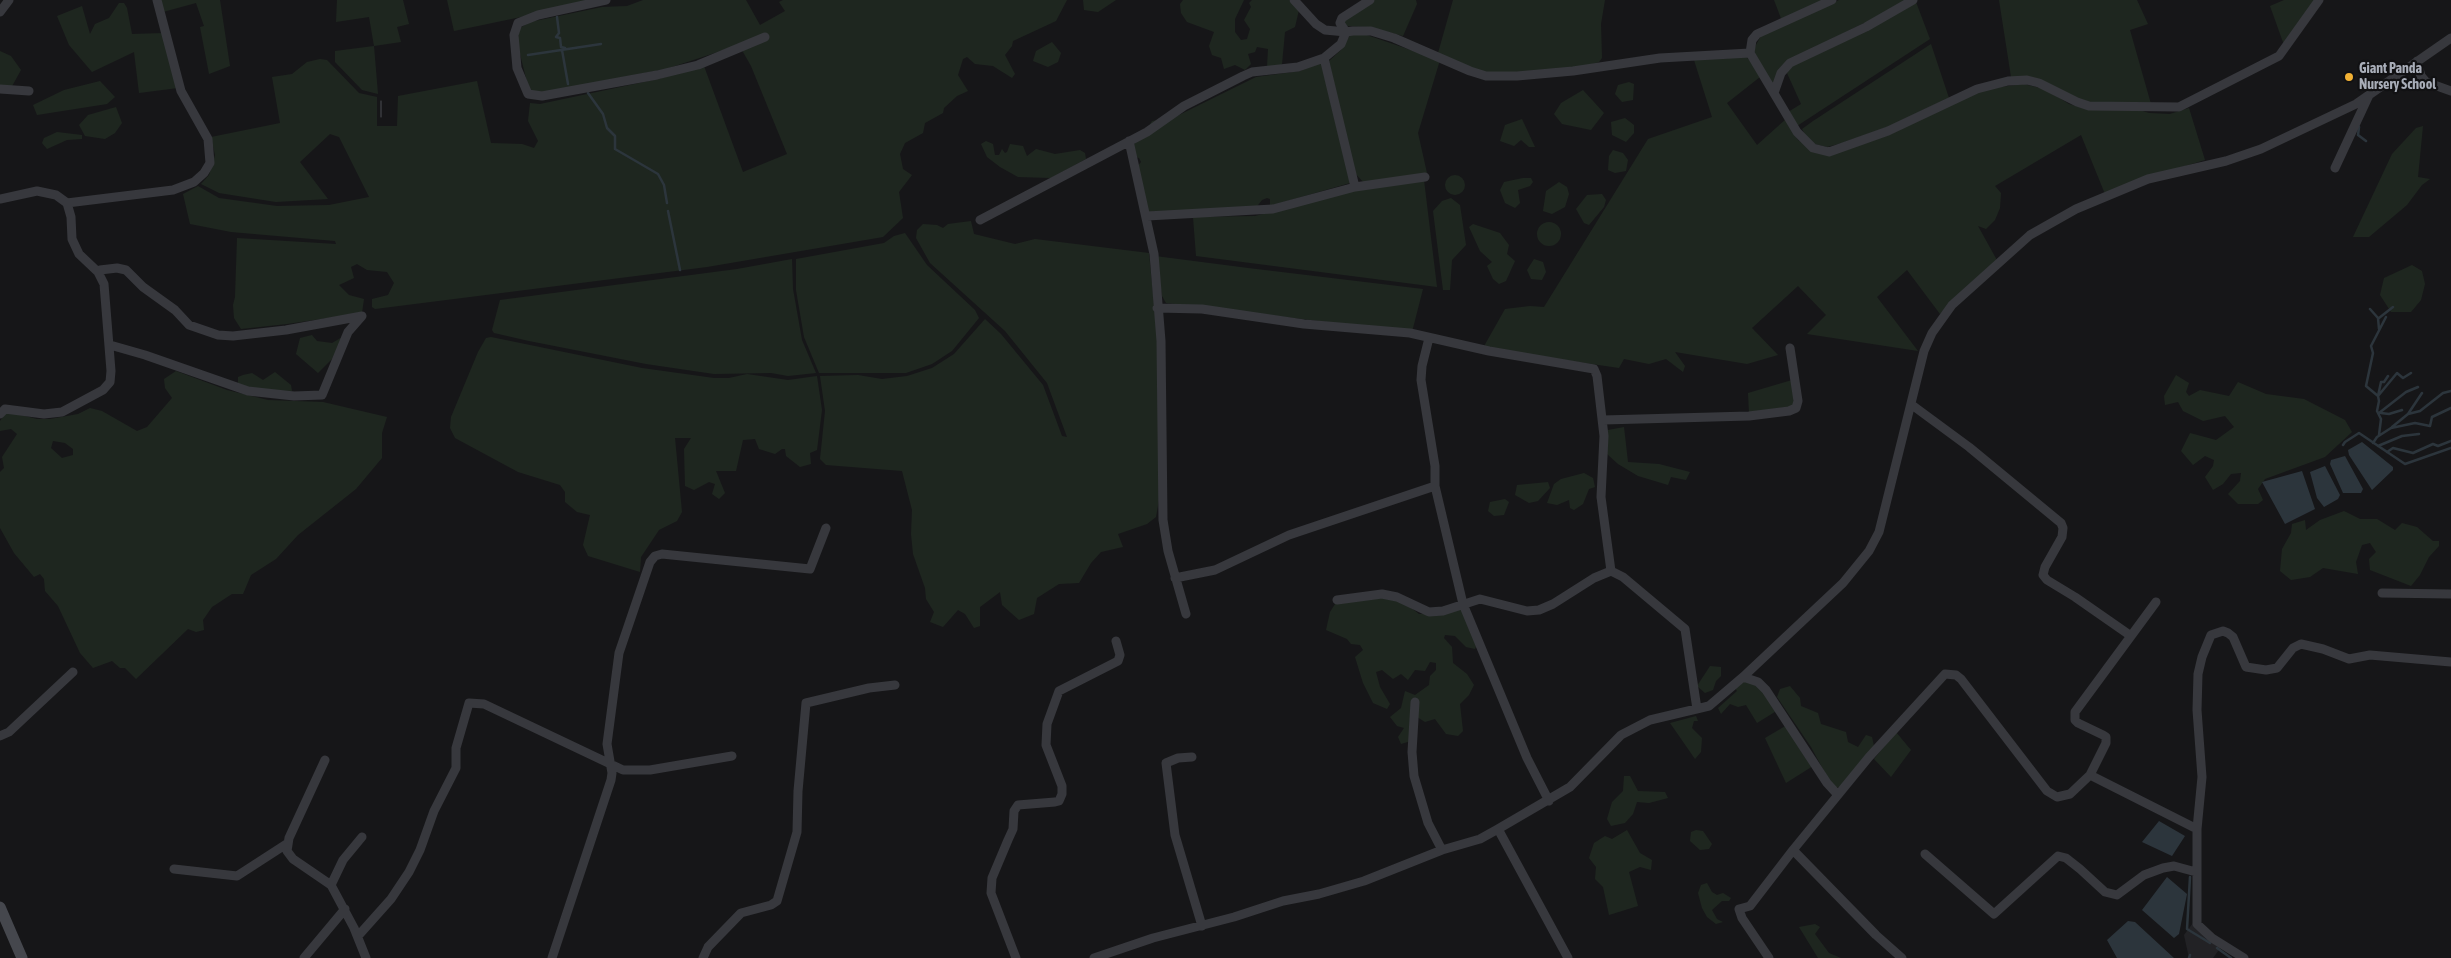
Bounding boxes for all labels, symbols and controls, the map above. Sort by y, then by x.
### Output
place label: Giant Panda Nursery School [2359,61,2436,94]
marker: Giant Panda Nursery School [2343,71,2355,83]

